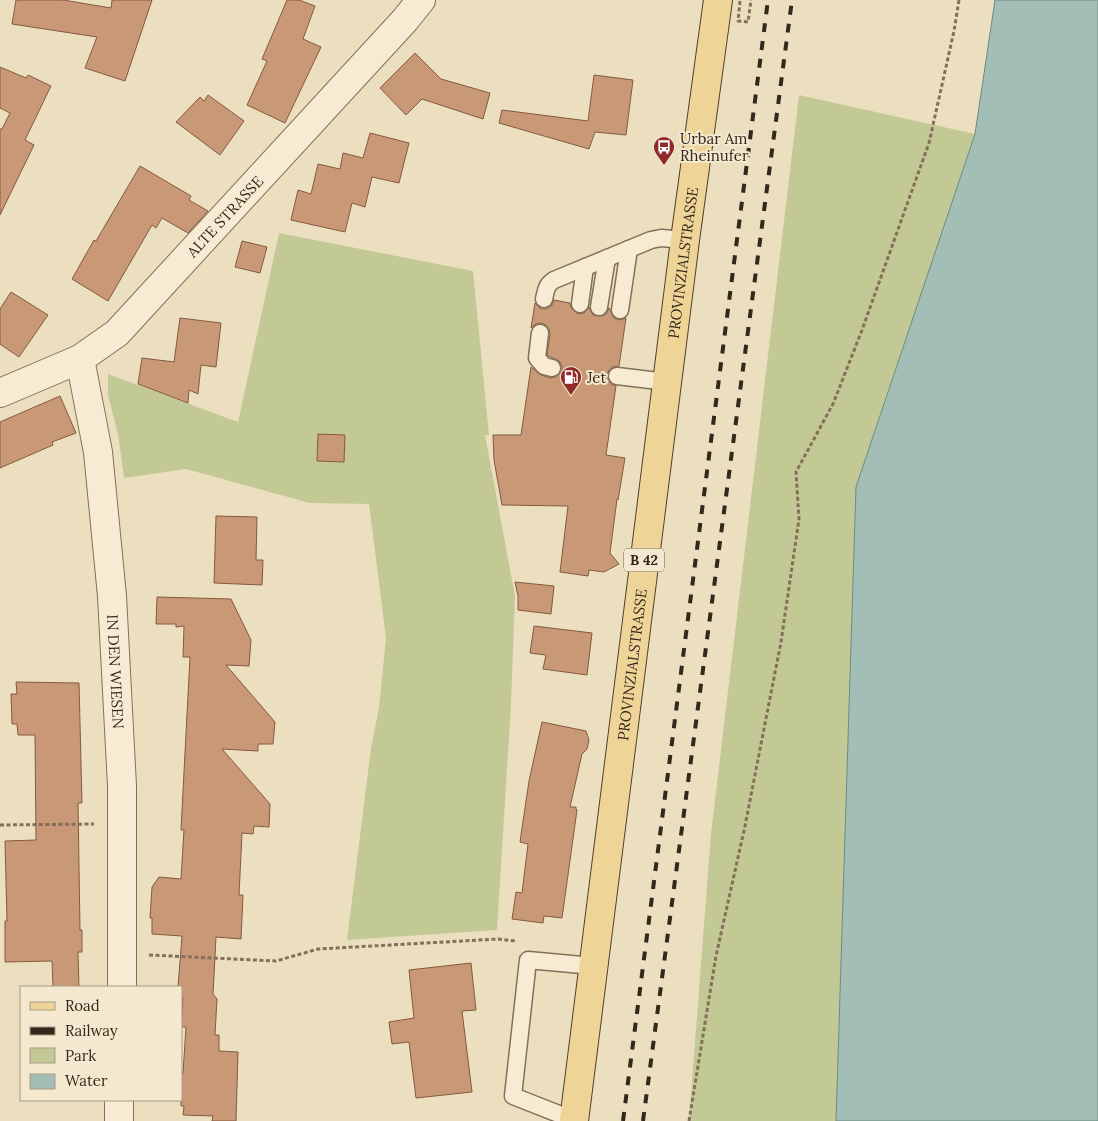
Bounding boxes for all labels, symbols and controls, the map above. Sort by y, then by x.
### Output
place label: Urbar Am Rheinufer [680,129,749,165]
bus stop icon: Urbar Am Rheinufer [652,135,676,166]
street label: ALTE STRASSE [182,171,267,262]
street label: PROVINZIALSTRASSE [663,186,702,340]
fuel station icon: Jet [559,365,583,396]
place label: Jet [586,368,606,387]
road number: B 42 [624,548,664,572]
street label: PROVINZIALSTRASSE [613,588,650,742]
street label: IN DEN WIESEN [103,614,128,729]
legend [20,986,182,1101]
text: Road [65,996,100,1015]
text: Railway [65,1021,118,1040]
text: Park [65,1046,96,1065]
text: Water [65,1071,108,1090]

